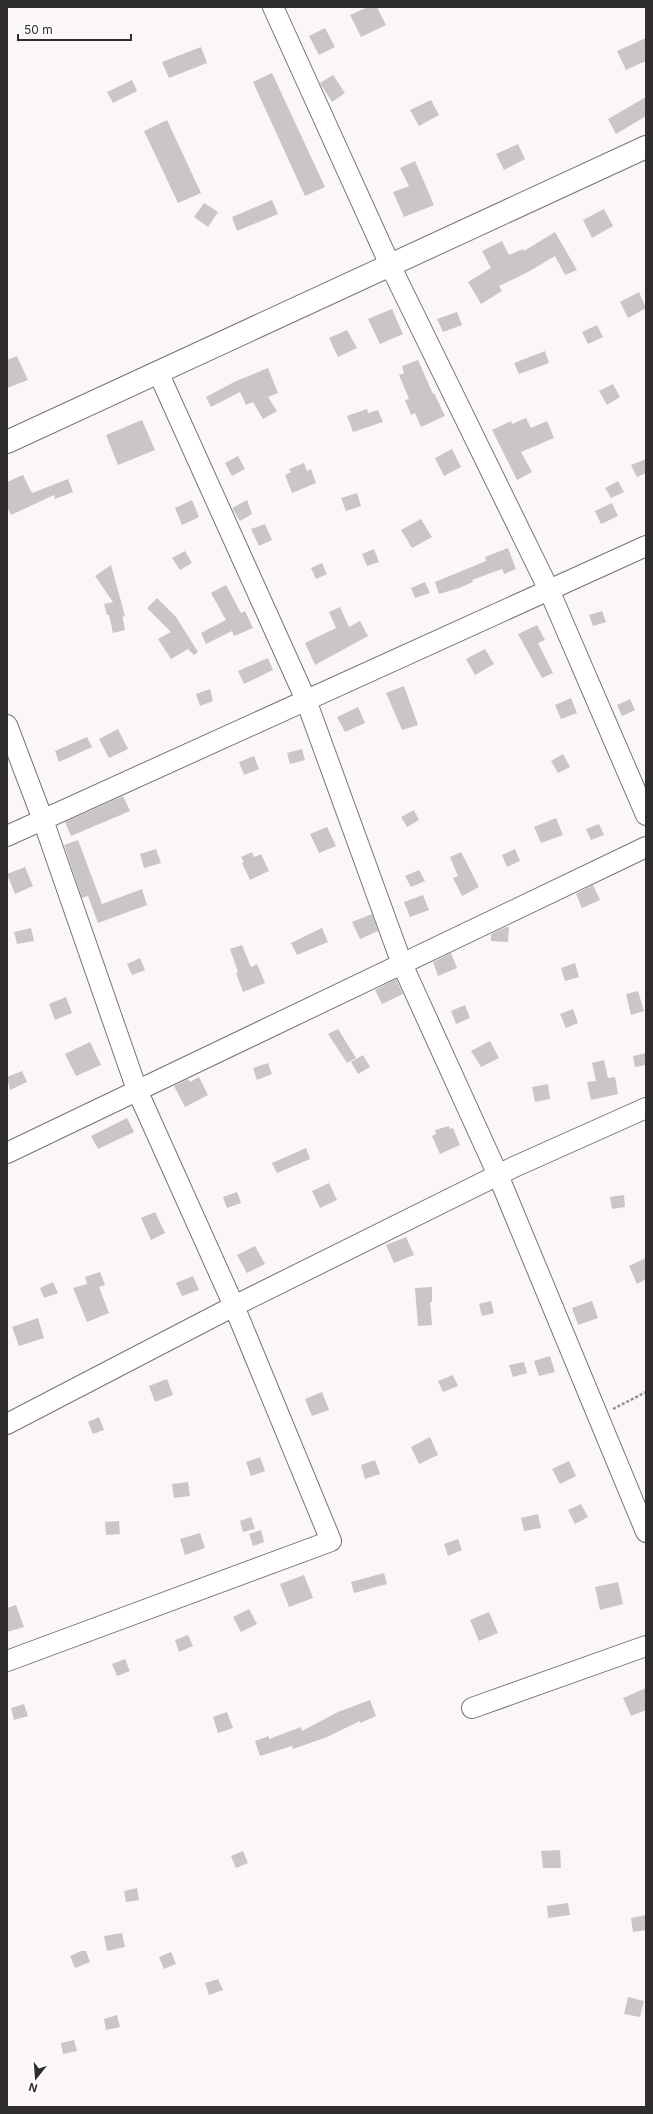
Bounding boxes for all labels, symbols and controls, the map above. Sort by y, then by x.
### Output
scale bar [18,16,131,42]
text: 50 m [24,22,53,37]
north arrow [16,2058,56,2098]
text: N [27,2080,39,2095]

